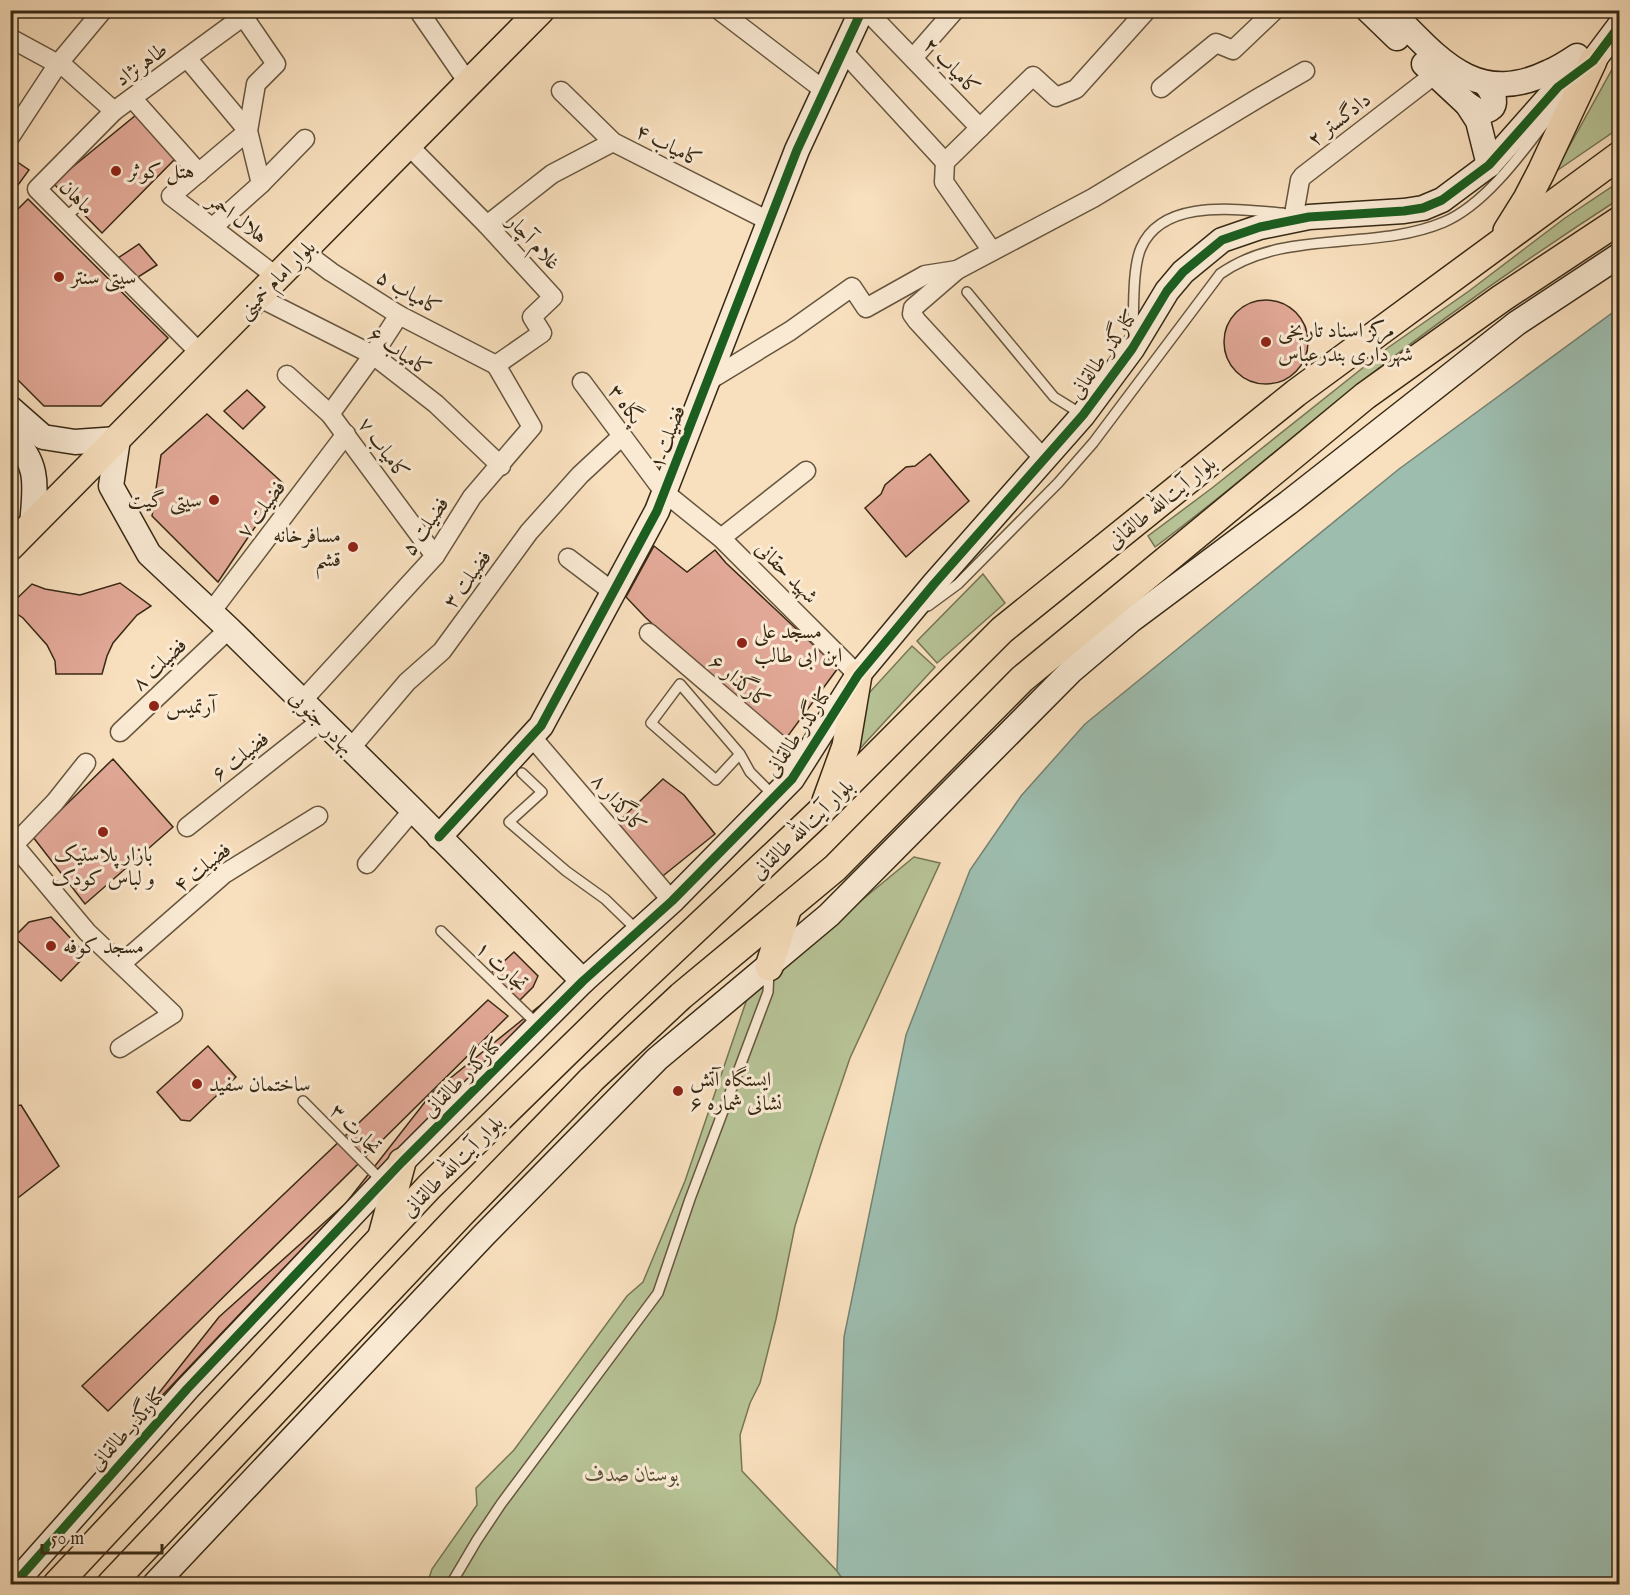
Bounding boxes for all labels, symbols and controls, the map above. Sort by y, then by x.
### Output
street label: کامیاب ۲ [917,32,985,102]
street label: طاهرنژاد [110,37,174,93]
street label: دادگستر ۲ [1303,87,1377,153]
street label: کامیاب ۴ [631,118,706,174]
place label: هتل کوثر [126,159,195,186]
marker: هتل کوثر [109,164,123,178]
street label: ماهان [53,175,99,222]
street label: هلال احمر [200,187,273,251]
street label: غلام آچار [497,207,566,279]
street label: بلوار امام خمینی [232,235,324,327]
street label: کامیاب ۵ [371,264,446,323]
place label: سیتی سنتر [69,265,137,292]
marker: سیتی سنتر [52,270,66,284]
street label: کنارگذر طالقانی [1061,303,1145,405]
place label: مرکز اسناد تاریخی شهرداری بندرعباس [1278,318,1413,369]
street label: کامیاب ۶ [362,321,436,384]
marker: مرکز اسناد تاریخی شهرداری بندرعباس [1259,335,1273,349]
street label: پگاه ۳ [601,379,650,431]
street label: فضیلت ۱ [644,402,693,473]
street label: کامیاب ۷ [351,412,414,485]
street label: بلوار آیت‌الله طالقانی [1098,447,1222,556]
street label: فضیلت ۷ [232,475,293,544]
place label: سیتی گیت [128,488,202,515]
street label: فضیلت ۵ [396,492,456,562]
marker: سیتی گیت [207,493,221,507]
place label: مسافرخانه قشم [273,523,341,580]
street label: شهید حقانی [749,536,823,610]
marker: مسافرخانه قشم [346,540,360,554]
street label: فضیلت ۳ [438,545,499,615]
place label: مسجد علی ابن ابی طالب [754,619,842,670]
street label: فضیلت ۸ [127,633,193,697]
marker: مسجد علی ابن ابی طالب [735,636,749,650]
street label: کارگذار ۶ [703,647,777,715]
street label: کنارگذر طالقانی [757,681,839,783]
street label: بهادر جنوبی [283,685,359,761]
place label: آرتمیس [166,693,218,721]
marker: آرتمیس [147,699,161,713]
street label: فضیلت ۶ [207,726,275,788]
street label: کارگذار ۸ [584,766,654,840]
street label: بلوار آیت‌الله طالقانی [742,770,861,886]
marker: بازار پلاستیک و لباس کودک [96,825,110,839]
street label: فضیلت ۴ [169,837,237,899]
place label: بازار پلاستیک و لباس کودک [51,842,155,893]
place label: مسجد کوفه [63,934,144,961]
street label: تجارت ۱ [469,935,533,999]
marker: مسجد کوفه [44,939,58,953]
street label: کنارگذر طالقانی [415,1030,509,1124]
place label: ایستگاه آتش نشانی شماره ۶ [690,1066,782,1118]
place label: ساختمان سفید [209,1072,311,1099]
marker: ساختمان سفید [190,1077,204,1091]
marker: ایستگاه آتش نشانی شماره ۶ [671,1084,685,1098]
street label: تجارت ۳ [323,1098,387,1162]
street label: بلوار آیت‌الله طالقانی [393,1107,510,1224]
street label: کنارگذر طالقانی [81,1381,173,1477]
park label: بوستان صدف [585,1462,679,1489]
scale bar [42,1517,162,1555]
text: 50 m [51,1528,84,1551]

